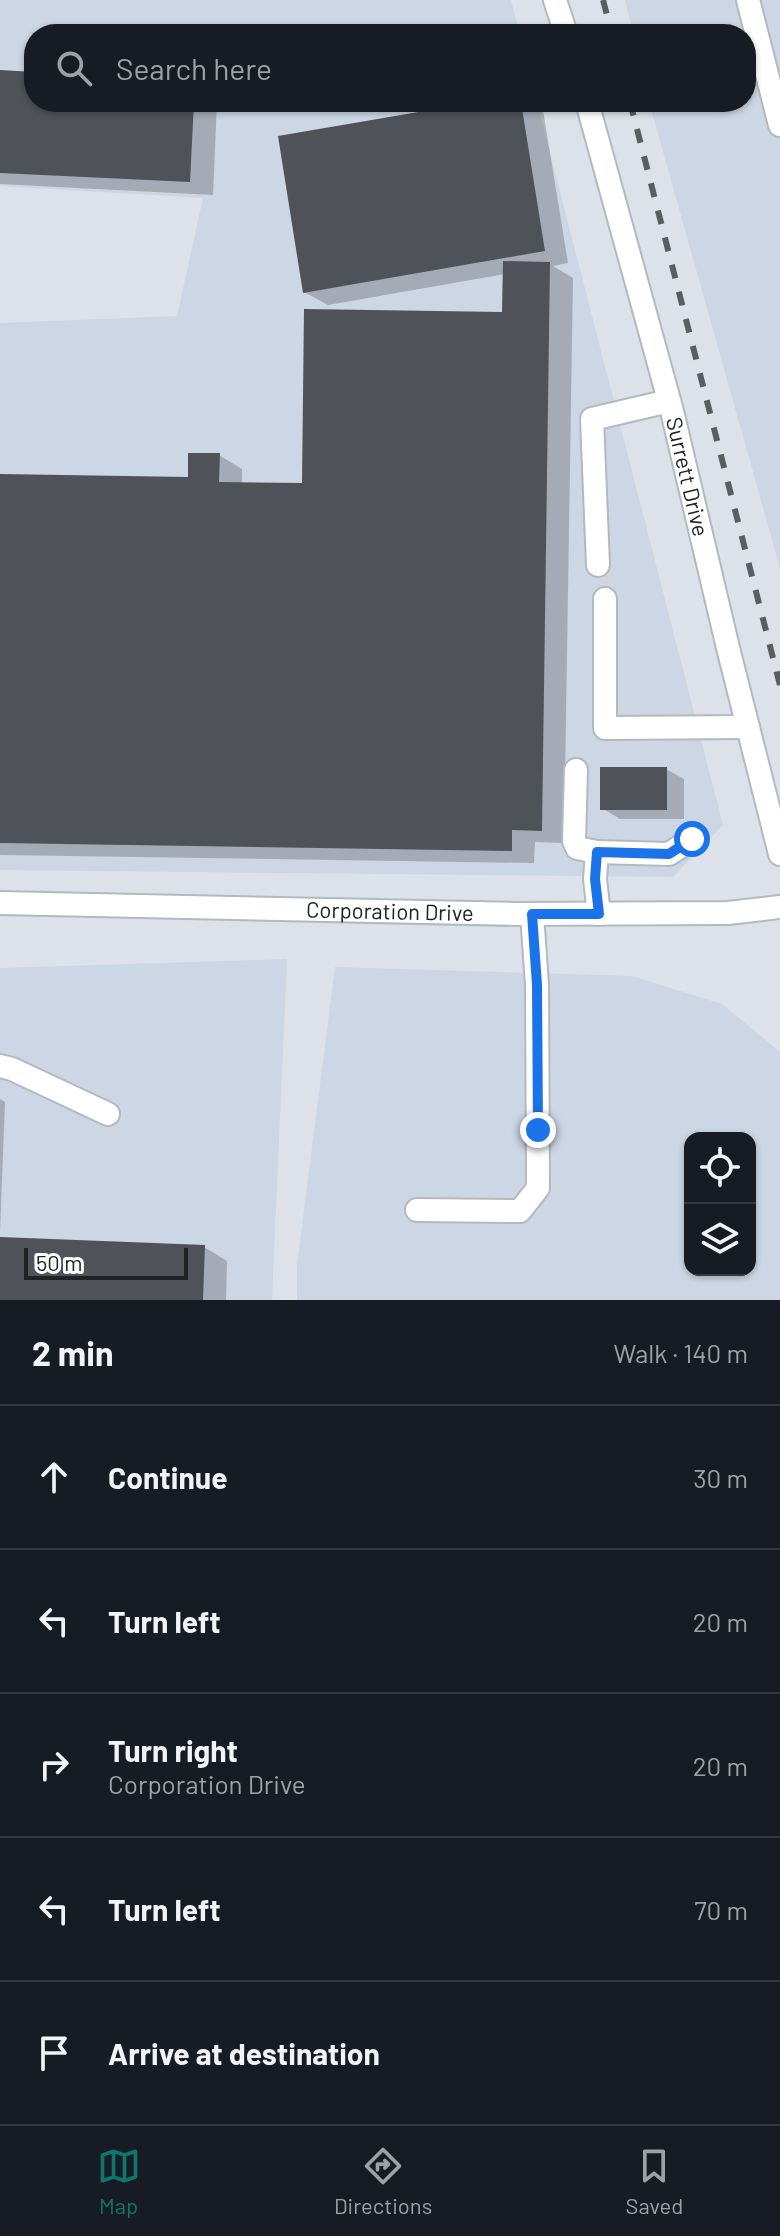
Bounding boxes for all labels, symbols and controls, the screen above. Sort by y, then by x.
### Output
search box [24,24,756,112]
icon: search [52,46,96,90]
text: Search here [116,50,272,86]
street label: Surrett Drive [662,414,715,539]
route start [674,821,710,857]
street label: Corporation Drive [306,896,474,925]
route end [520,1112,556,1148]
map controls [684,1132,756,1276]
button: locate [684,1132,756,1204]
button: layers [684,1204,756,1276]
scale bar [24,1244,188,1280]
text: 50 m [36,1249,82,1275]
text: 2 min [32,1332,114,1373]
text: Walk · 140 m [613,1337,748,1368]
icon: ahead [32,1455,76,1499]
text: Continue [108,1459,228,1495]
text: 30 m [693,1462,748,1493]
icon: left [32,1599,76,1643]
text: Turn left [108,1603,221,1639]
text: 20 m [693,1606,748,1637]
text: Turn right [108,1732,238,1768]
icon: right [32,1743,76,1787]
text: 20 m [693,1750,748,1781]
text: Corporation Drive [108,1768,306,1799]
icon: left [32,1887,76,1931]
text: Turn left [108,1891,221,1927]
text: 70 m [694,1894,748,1925]
icon: arrive [32,2031,76,2075]
text: Arrive at destination [108,2035,380,2071]
tab: Map [97,2144,141,2218]
tab: Directions [334,2144,432,2218]
tab: Saved [626,2144,683,2218]

